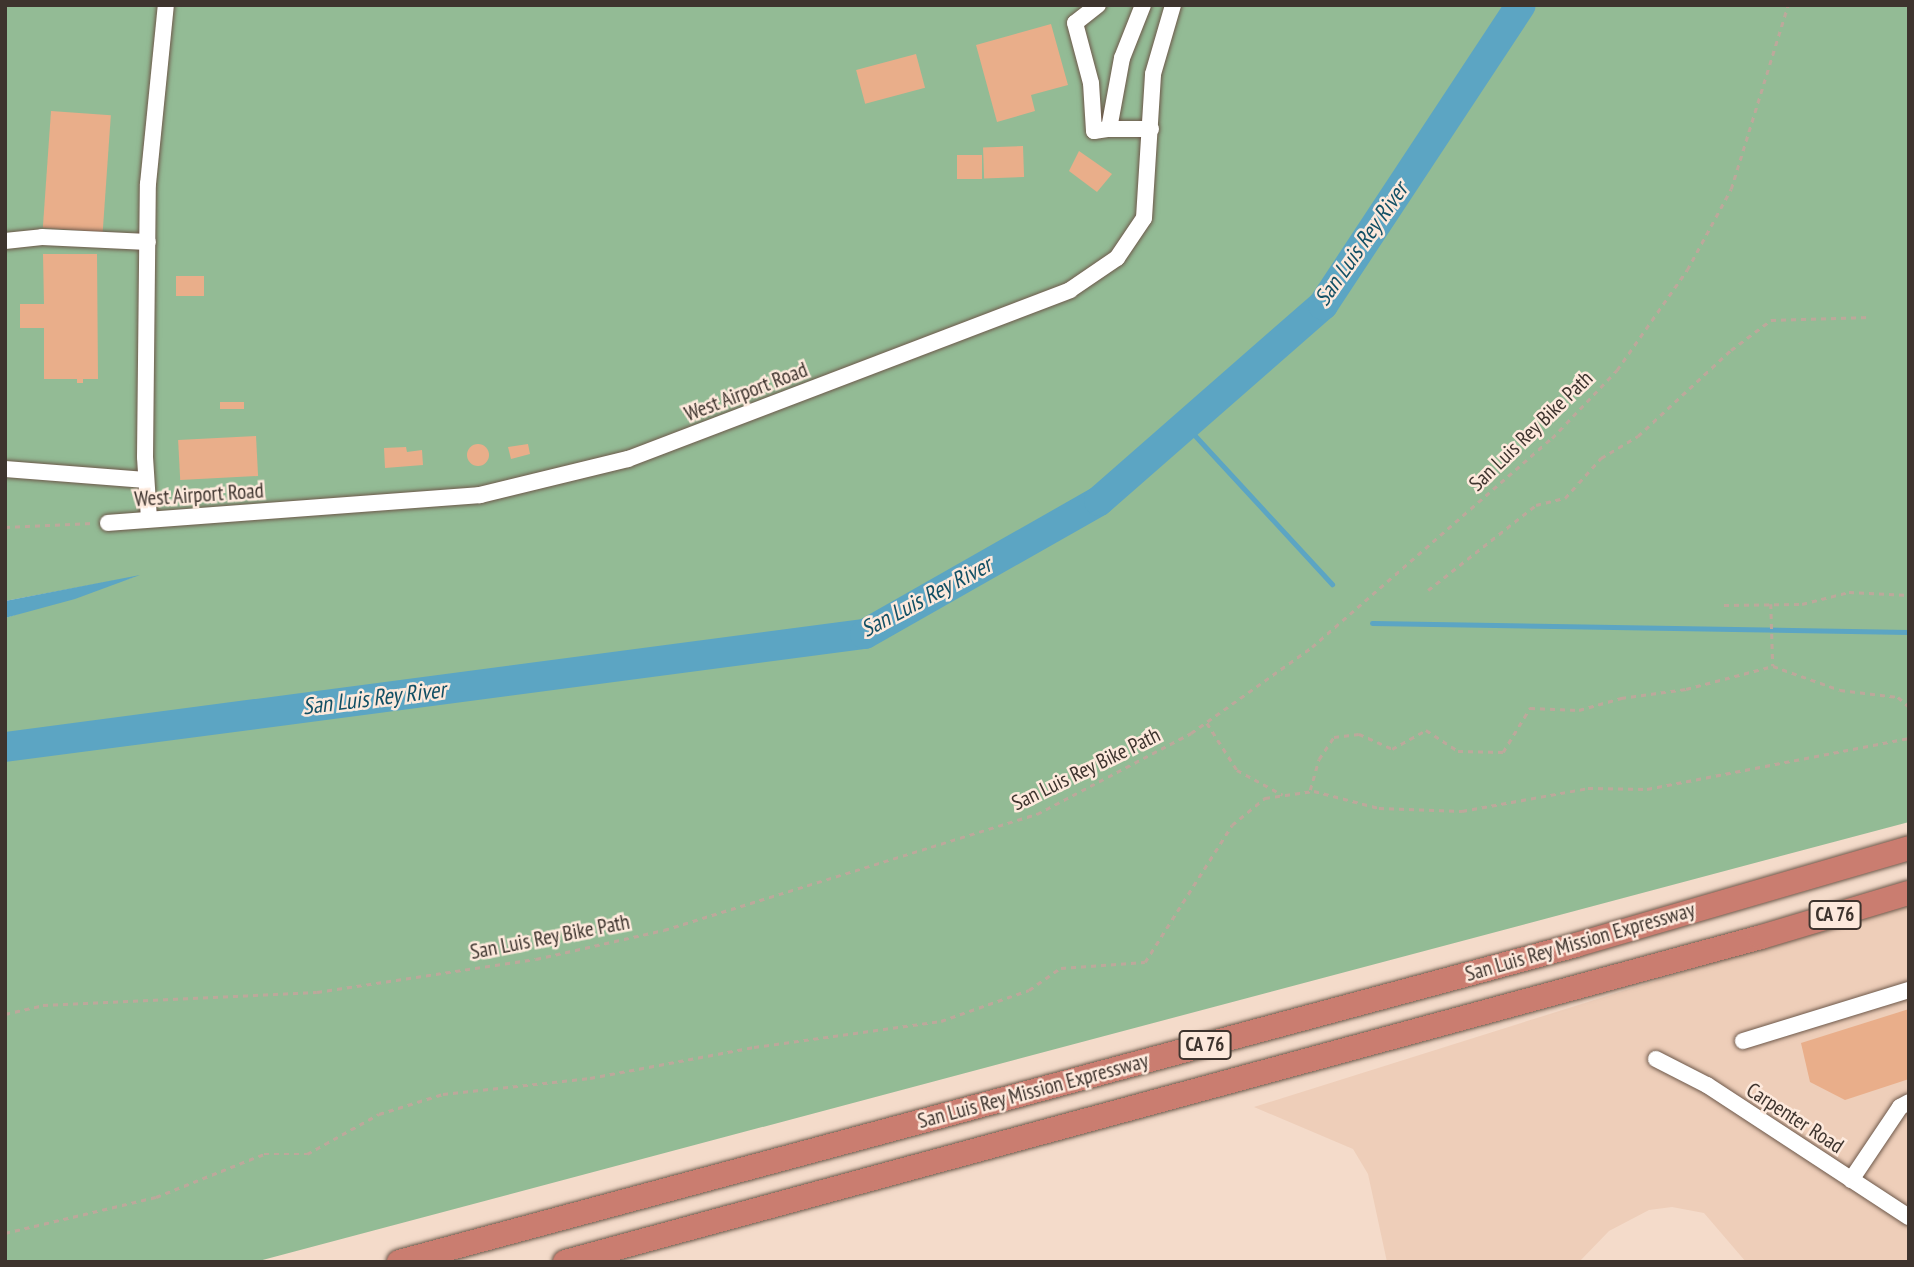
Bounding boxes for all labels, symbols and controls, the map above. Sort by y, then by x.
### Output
water label: San Luis Rey River [1308,177,1414,311]
street label: West Airport Road [681,357,811,427]
street label: San Luis Rey Bike Path [1464,366,1598,496]
street label: West Airport Road [133,478,265,512]
water label: San Luis Rey River [856,551,996,643]
water label: San Luis Rey River [301,676,447,720]
street label: San Luis Rey Bike Path [1007,722,1165,816]
street label: San Luis Rey Mission Expressway [1462,897,1698,987]
road number: CA 76 [1807,900,1863,931]
street label: San Luis Rey Bike Path [468,909,632,965]
road number: CA 76 [1177,1030,1233,1060]
street label: San Luis Rey Mission Expressway [915,1048,1151,1134]
street label: Carpenter Road [1742,1077,1848,1159]

